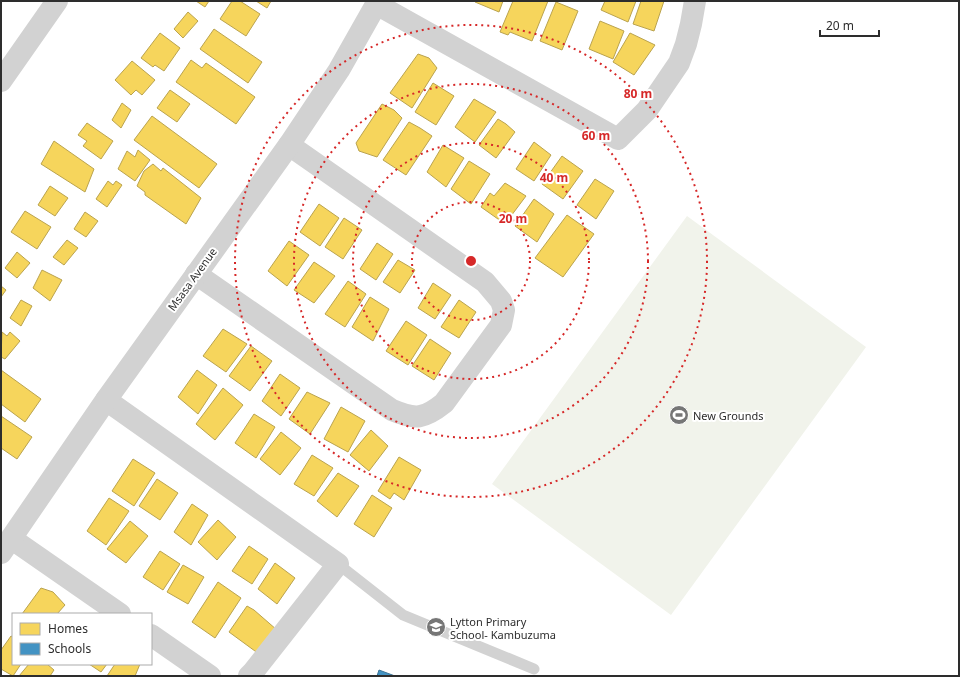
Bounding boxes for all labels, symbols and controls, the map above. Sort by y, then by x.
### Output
scale bar [820,12,879,38]
text: 20 m [826,17,854,34]
text: 80 m [624,85,652,102]
text: 60 m [582,127,610,144]
text: 40 m [540,169,568,186]
text: 20 m [499,210,527,227]
street label: Msasa Avenue [164,245,220,313]
centre of rings [464,254,478,268]
sports icon: New Grounds [668,404,690,426]
place label: New Grounds [693,408,763,423]
legend [12,613,152,665]
place label: Lytton Primary School- Kambuzuma [450,614,556,642]
school or university icon: Lytton Primary School- Kambuzuma [425,616,447,638]
text: Homes [48,620,88,637]
text: Schools [48,640,91,657]

